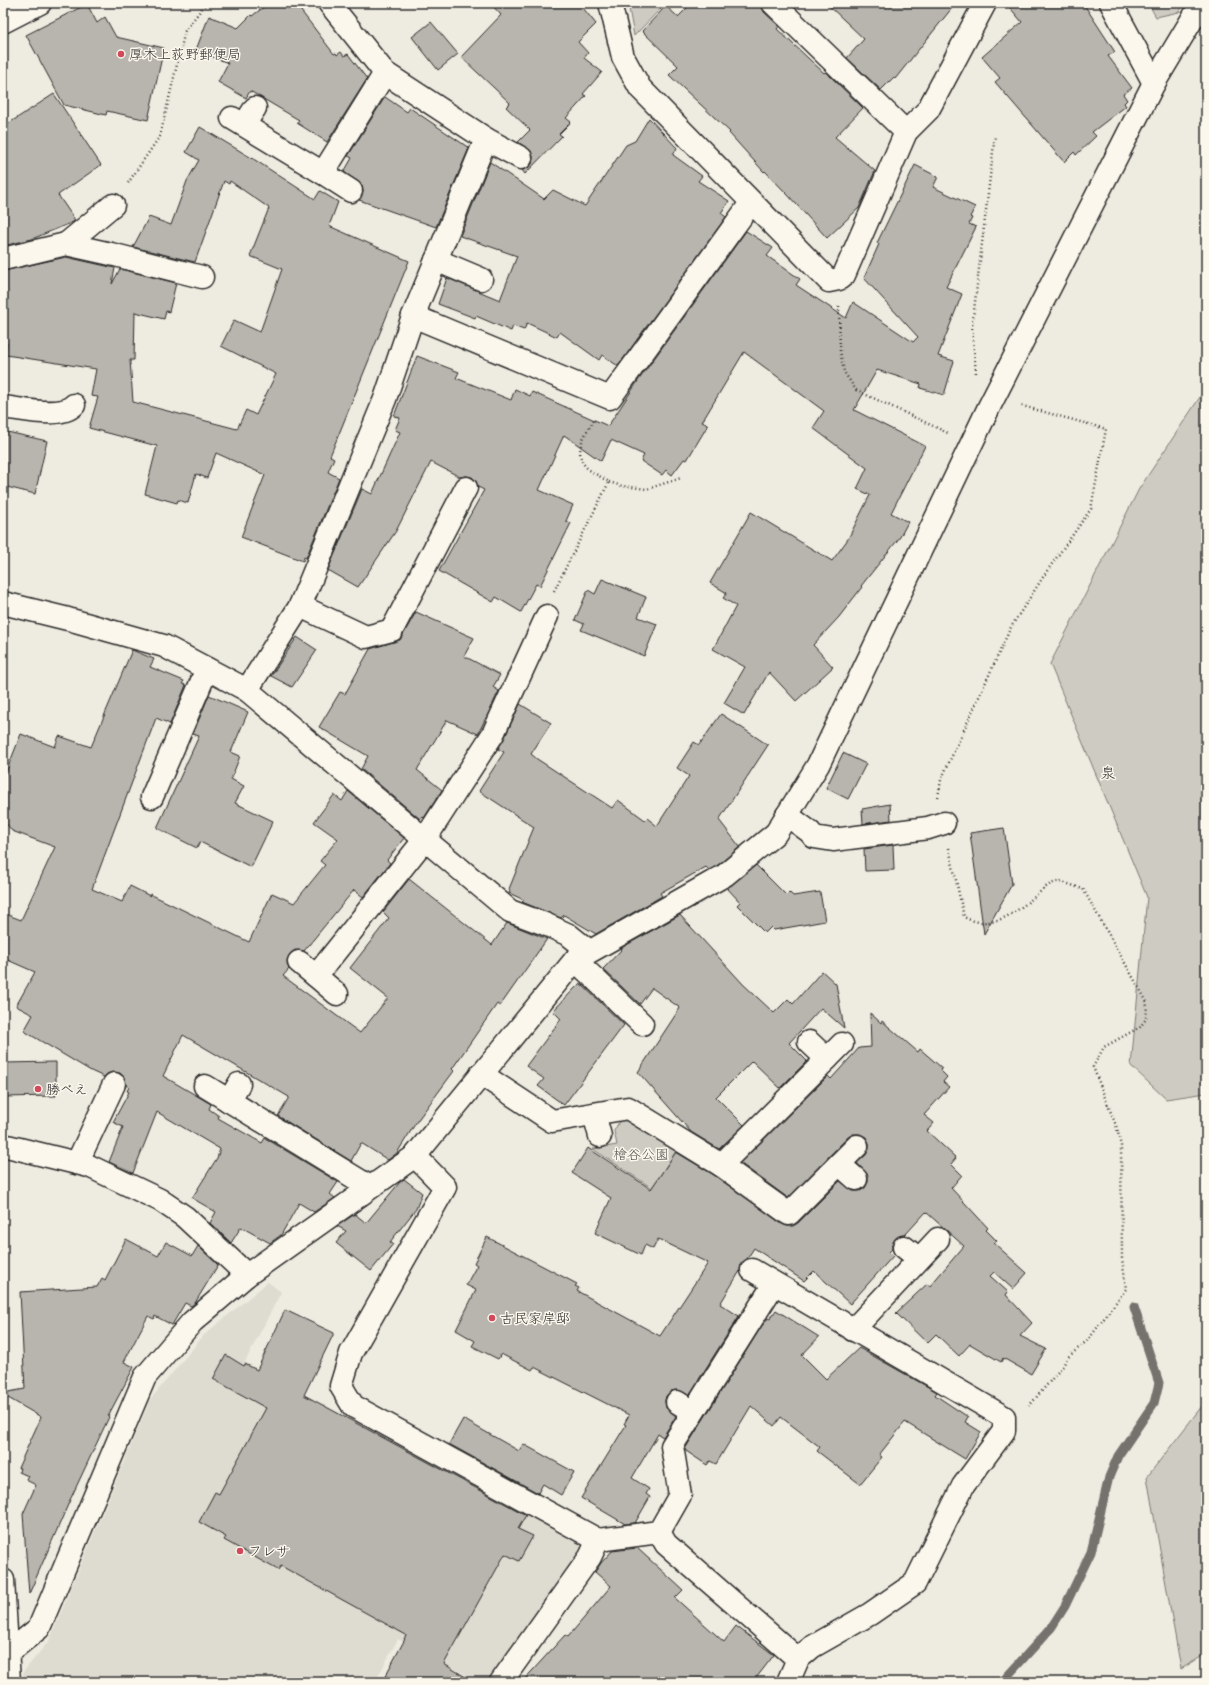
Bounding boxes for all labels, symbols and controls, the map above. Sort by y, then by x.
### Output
place label: 厚木上荻野郵便局 [129,46,241,63]
marker: 厚木上荻野郵便局 [116,49,126,59]
district label: 泉 [1100,764,1116,782]
place label: 勝べえ [46,1081,88,1098]
marker: 勝べえ [33,1084,43,1094]
park label: 檜谷公園 [613,1146,669,1163]
place label: 古民家岸邸 [500,1310,570,1327]
marker: 古民家岸邸 [487,1313,497,1323]
place label: フレサ [248,1543,290,1560]
marker: フレサ [235,1546,245,1556]

